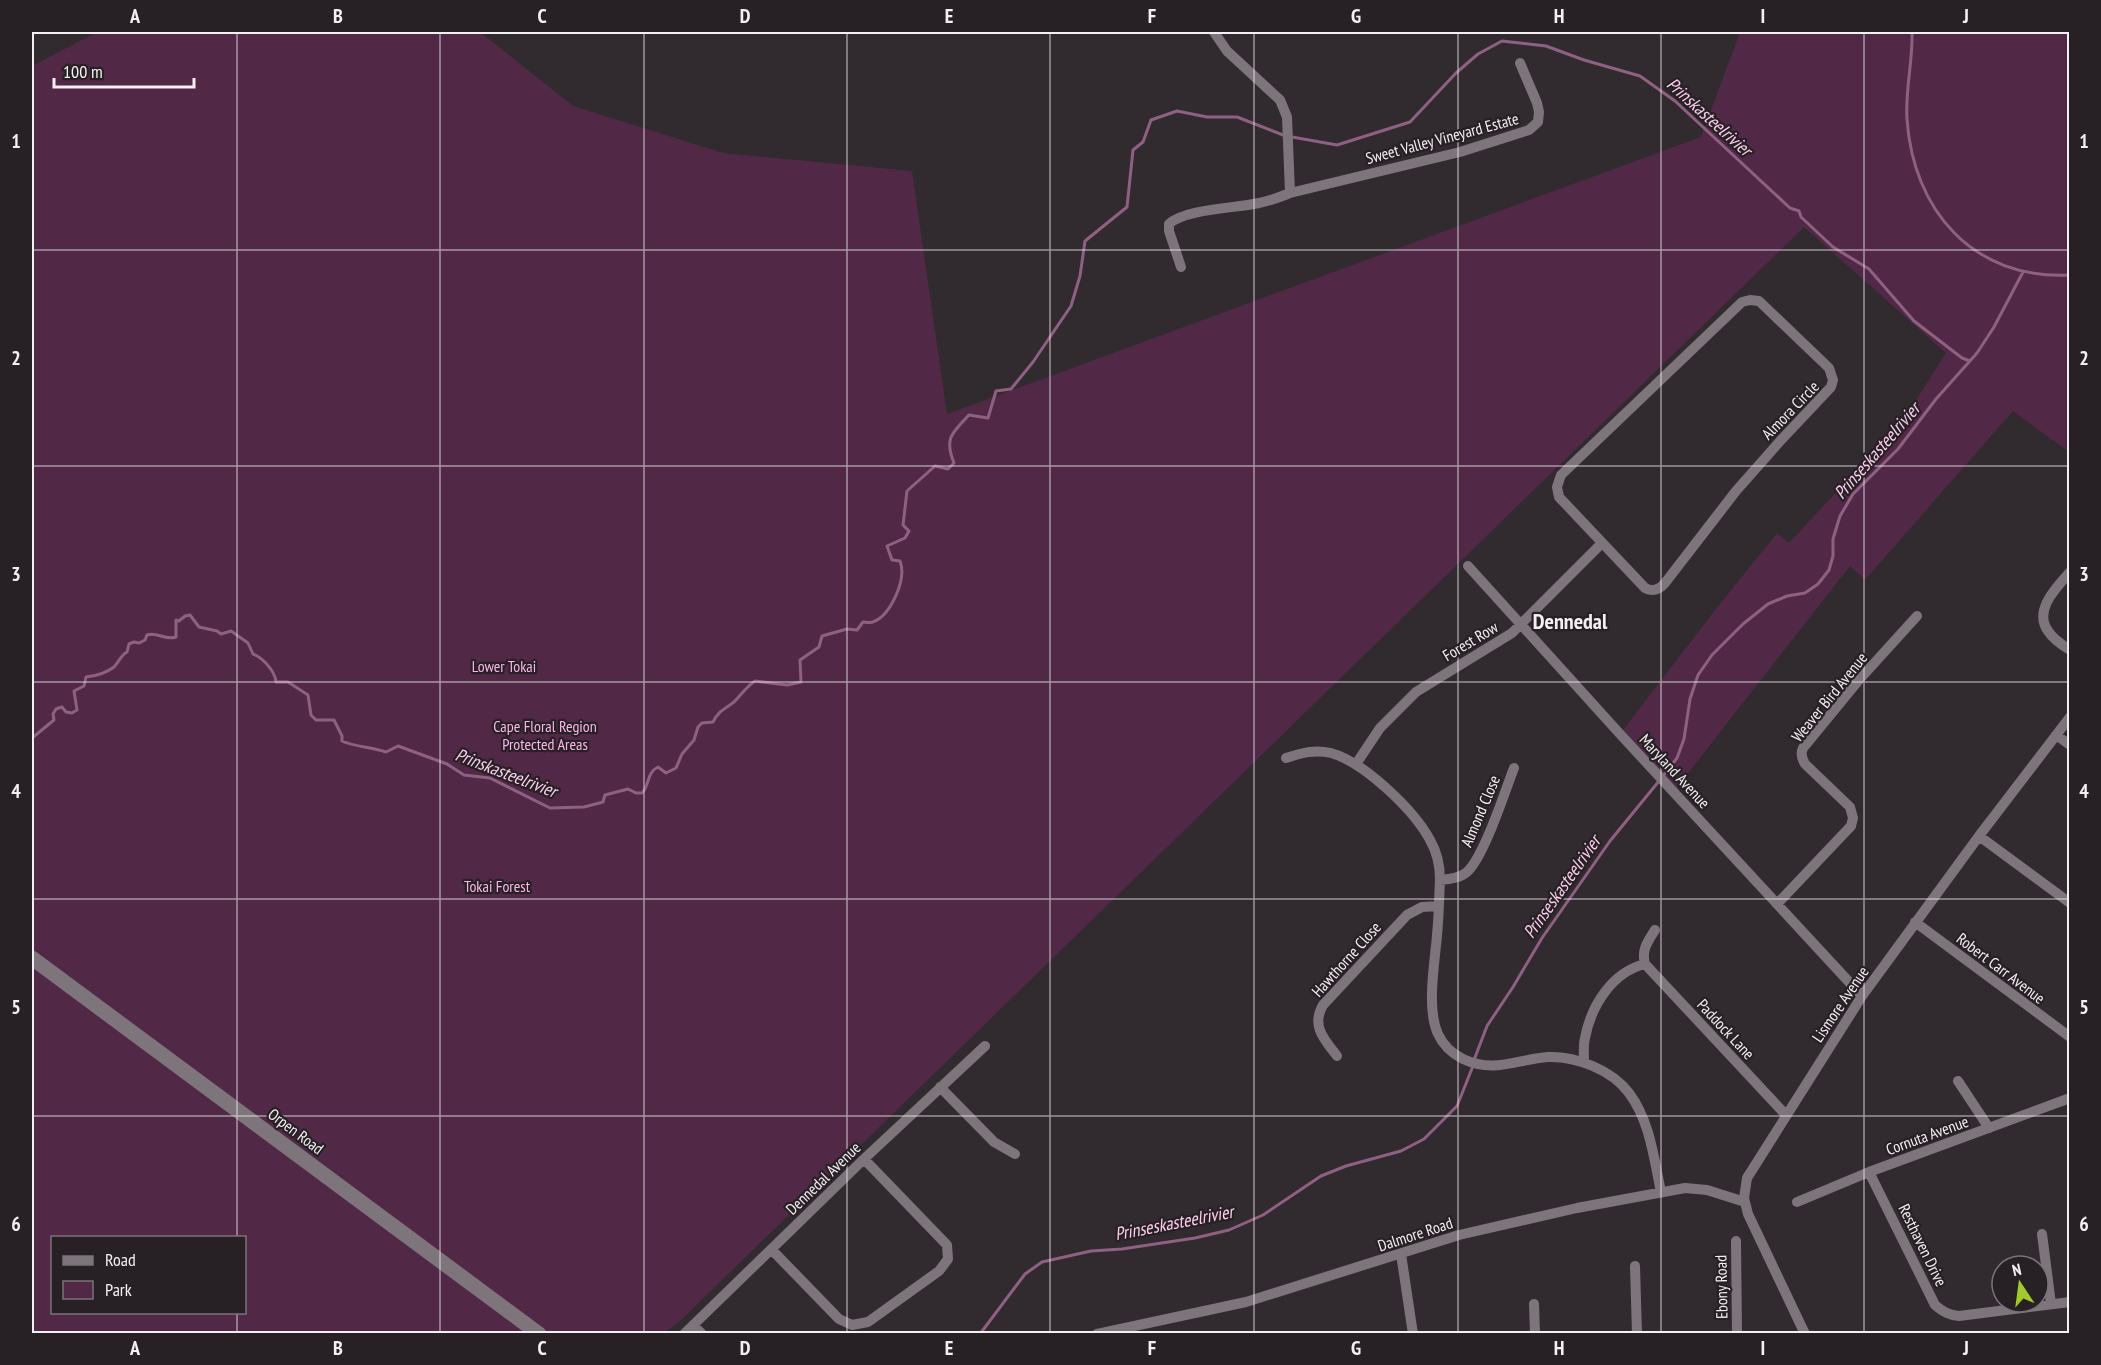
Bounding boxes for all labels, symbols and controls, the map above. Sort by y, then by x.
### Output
text: A [129,3,141,29]
text: B [333,3,343,29]
text: C [537,3,547,29]
text: D [740,3,751,29]
text: E [945,3,953,29]
text: F [1148,3,1156,29]
text: G [1351,3,1361,29]
text: H [1554,3,1564,29]
text: I [1761,3,1765,29]
text: J [1962,3,1969,29]
scale bar [54,51,194,89]
text: 100 m [63,60,103,83]
water label: Prinskasteelrivier [1662,72,1759,163]
street label: Sweet Valley Vineyard Estate [1363,108,1521,168]
text: 1 [11,128,21,154]
text: 1 [2079,128,2089,154]
text: 2 [11,345,21,371]
text: 2 [2079,345,2089,371]
street label: Almora Circle [1757,376,1823,444]
water label: Prinseskasteelrivier [1829,396,1927,504]
text: 3 [11,561,21,587]
text: 3 [2079,561,2089,587]
district label: Dennedal [1533,607,1608,635]
street label: Forest Row [1439,616,1502,665]
street label: Weaver Bird Avenue [1787,648,1871,746]
park label: Lower Tokai [472,656,536,676]
park label: Cape Floral Region Protected Areas [493,716,597,754]
street label: Maryland Avenue [1635,730,1715,812]
water label: Prinskasteelrivier [452,743,563,803]
street label: Almond Close [1456,772,1504,850]
text: 4 [11,778,21,804]
text: 4 [2079,778,2089,804]
water label: Prinseskasteelrivier [1518,828,1607,942]
park label: Tokai Forest [464,876,531,896]
street label: Hawthorne Close [1307,917,1385,1001]
street label: Robert Carr Avenue [1953,928,2049,1008]
street label: Lismore Avenue [1807,962,1873,1046]
text: 5 [11,994,21,1020]
text: 5 [2079,994,2089,1020]
street label: Paddock Lane [1693,995,1759,1063]
street label: Orpen Road [264,1104,328,1158]
street label: Cornuta Avenue [1883,1111,1971,1159]
street label: Dennedal Avenue [781,1137,865,1219]
water label: Prinseskasteelrivier [1113,1199,1238,1245]
street label: Resthaven Drive [1894,1201,1952,1289]
text: 6 [11,1211,21,1237]
text: 6 [2079,1211,2089,1237]
street label: Dalmore Road [1375,1212,1455,1255]
legend [51,1236,246,1314]
text: Road [105,1248,136,1271]
north arrow [1990,1254,2050,1314]
street label: Ebony Road [1710,1255,1732,1319]
text: N [2010,1259,2023,1280]
text: Park [105,1278,132,1301]
text: A [129,1335,141,1361]
text: B [333,1335,343,1361]
text: C [537,1335,547,1361]
text: D [740,1335,751,1361]
text: E [945,1335,953,1361]
text: F [1148,1335,1156,1361]
text: G [1351,1335,1361,1361]
text: H [1554,1335,1564,1361]
text: I [1761,1335,1765,1361]
text: J [1962,1335,1969,1361]

